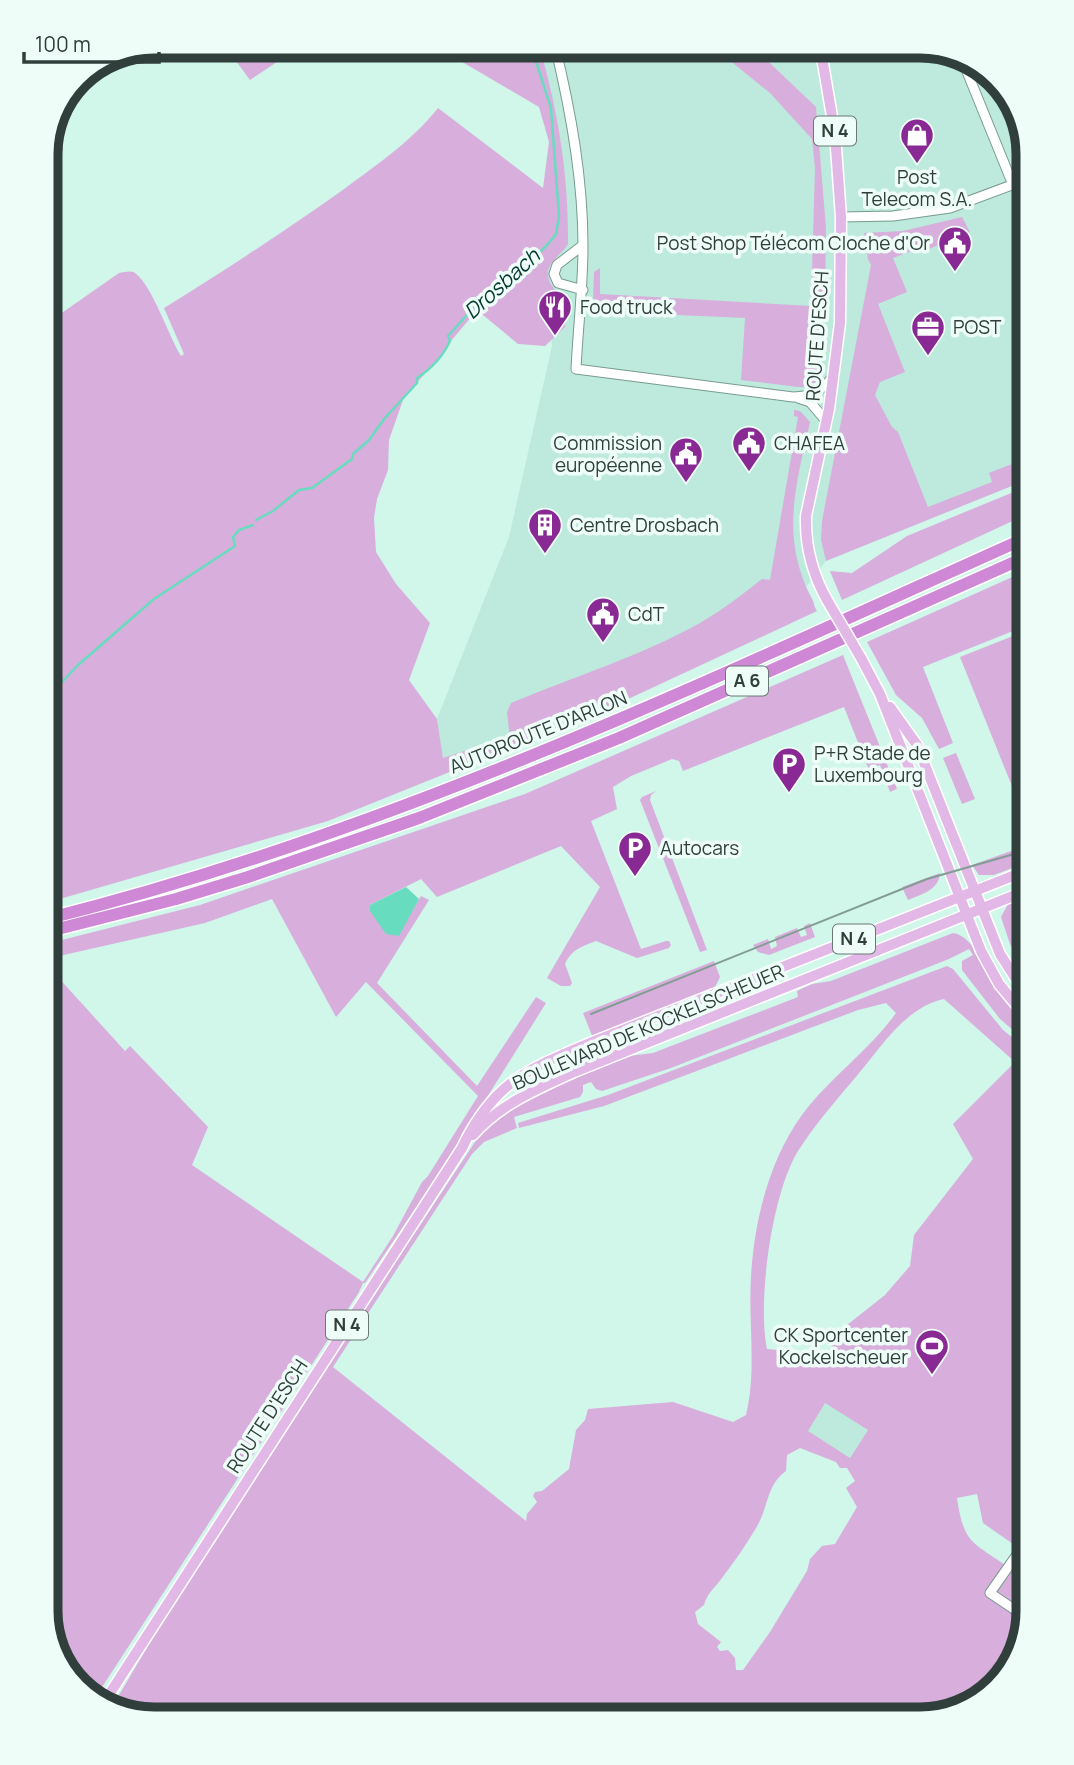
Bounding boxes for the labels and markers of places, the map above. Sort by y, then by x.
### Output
shop icon: Post Telecom S.A. [898,116,936,165]
place label: Post Telecom S.A. [862,164,972,212]
public building icon: Post Shop Télécom Cloche d'Or [936,224,974,273]
place label: Post Shop Télécom Cloche d'Or [657,230,930,256]
restaurant icon: Food truck [536,288,574,337]
place label: Food truck [580,294,673,320]
office icon: POST [909,308,947,357]
place label: POST [953,314,1002,340]
public building icon: CHAFEA [730,424,768,473]
place label: Commission européenne [554,430,662,478]
place label: CHAFEA [774,430,845,456]
public building icon: Commission européenne [667,435,705,484]
building icon: Centre Drosbach [526,506,564,555]
place label: Centre Drosbach [570,512,719,538]
public building icon: CdT [584,595,622,644]
place label: CdT [628,601,665,627]
place label: P+R Stade de Luxembourg [814,740,931,788]
parking icon: P+R Stade de Luxembourg [770,745,808,794]
parking icon: Autocars [616,829,654,878]
place label: Autocars [660,835,739,861]
place label: CK Sportcenter Kockelscheuer [774,1322,908,1370]
sports icon: CK Sportcenter Kockelscheuer [913,1327,951,1376]

